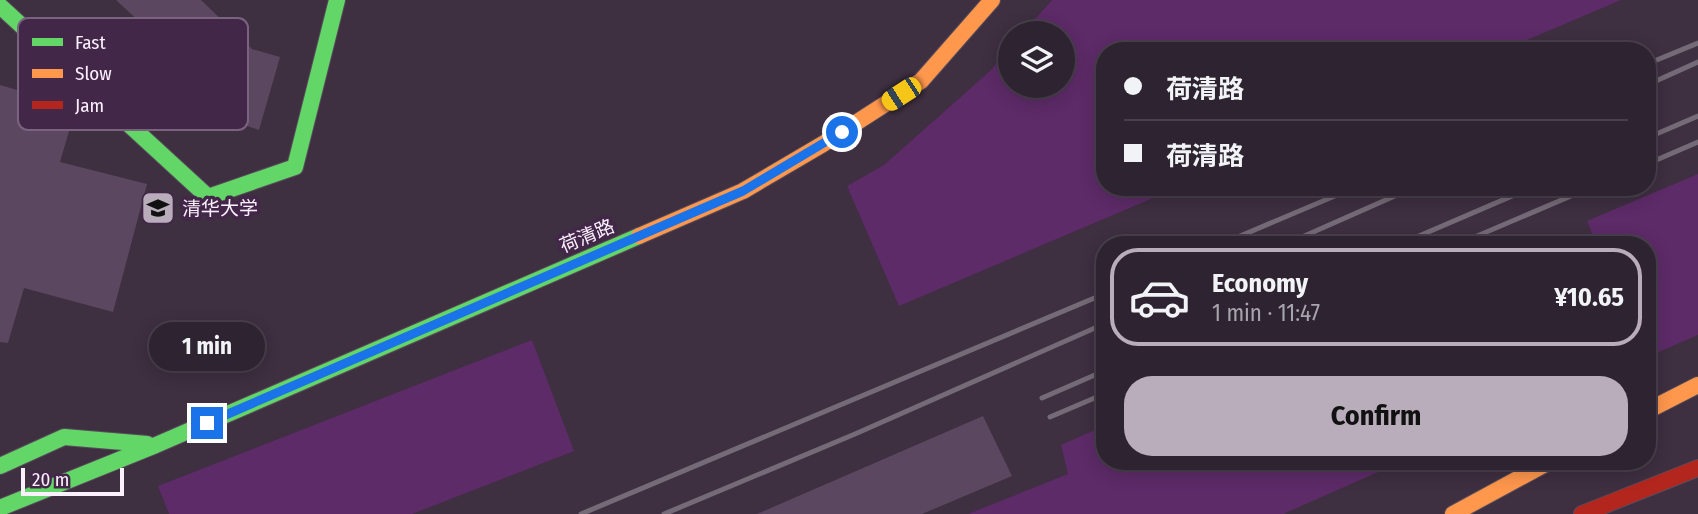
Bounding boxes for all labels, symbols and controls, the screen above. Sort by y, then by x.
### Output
legend [18,18,248,130]
map controls [998,21,1075,98]
button: layers [998,21,1075,98]
text: Fast [75,31,106,54]
text: Slow [75,62,112,85]
car [878,74,925,114]
text: 荷清路 [1166,74,1244,105]
text: Jam [75,94,104,117]
route start [826,116,858,148]
text: 荷清路 [1166,141,1244,172]
school or university icon: 清华大学 [139,189,177,227]
place label: 清华大学 [182,197,258,220]
street label: 荷清路 [556,214,618,258]
icon: car [1128,266,1191,329]
text: Economy [1212,268,1308,299]
text: ¥10.65 [1554,282,1624,313]
text: 1 min · 11:47 [1212,299,1320,327]
callout: 1 min [149,322,265,370]
text: 1 min [182,332,232,360]
button: Confirm [1124,376,1628,456]
route end [191,407,223,439]
scale bar [21,465,124,497]
text: 20 m [32,468,69,491]

